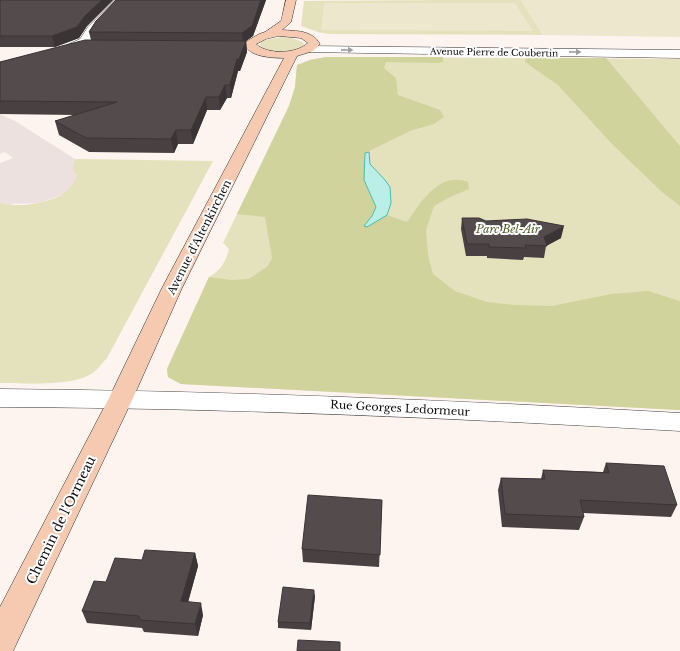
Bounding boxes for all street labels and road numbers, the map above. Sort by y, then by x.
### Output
street label: Avenue Pierre de Coubertin [429,45,558,59]
street label: Avenue d'Altenkirchen [163,177,234,298]
street label: Rue Georges Ledormeur [330,397,471,419]
street label: Chemin de l'Ormeau [23,453,100,587]

